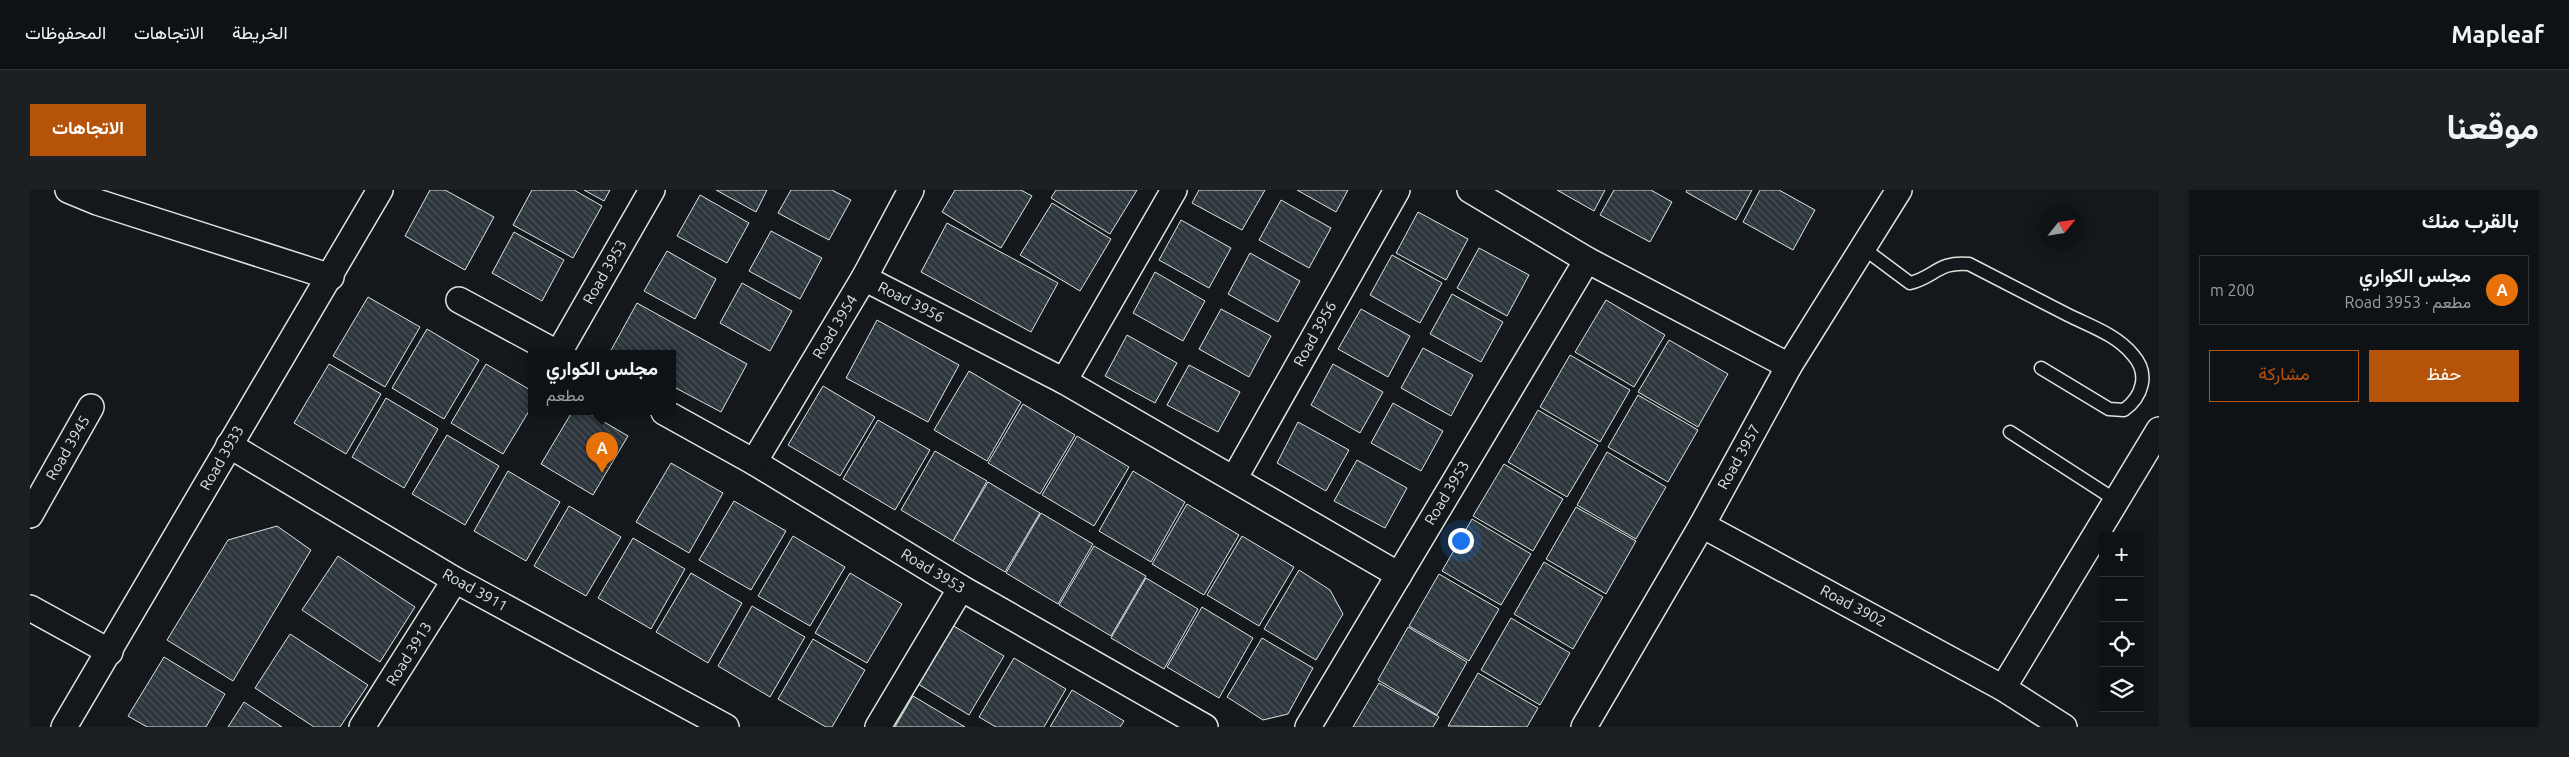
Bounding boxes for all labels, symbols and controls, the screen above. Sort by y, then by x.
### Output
text: Mapleaf [2451,21,2544,48]
text: المحفوظات [25,22,106,42]
text: الاتجاهات [134,22,204,42]
text: الخريطة [232,22,288,42]
button: الاتجاهات [30,104,146,156]
text: موقعنا [2446,106,2539,146]
north arrow [2039,205,2084,250]
text: بالقرب منك [2422,208,2519,232]
street label: Road 3953 [579,236,630,307]
text: مجلس الكواري [2359,264,2471,286]
street label: Road 3956 [875,278,947,325]
text: 200 m [2210,281,2255,299]
text: A [2496,281,2508,299]
street label: Road 3954 [809,292,860,362]
text: مطعم · Road 3953 [2344,293,2471,311]
street label: Road 3956 [1290,298,1339,369]
popup [528,350,676,415]
button: مشاركة [2209,350,2359,402]
button: حفظ [2369,350,2519,402]
text: مجلس الكواري [546,357,658,379]
text: مطعم [546,386,585,404]
street label: Road 3945 [42,412,93,483]
street label: Road 3957 [1714,421,1763,492]
street label: Road 3933 [196,422,247,493]
pin: A [586,432,618,473]
street label: Road 3953 [1421,458,1472,528]
your location [1448,528,1474,554]
map controls [2099,532,2144,712]
button: + [2099,532,2144,577]
street label: Road 3953 [898,545,968,596]
street label: Road 3911 [440,565,511,614]
button: − [2099,577,2144,622]
street label: Road 3902 [1818,581,1889,630]
street label: Road 3913 [382,619,435,689]
button: locate [2099,622,2144,667]
button: layers [2099,667,2144,712]

